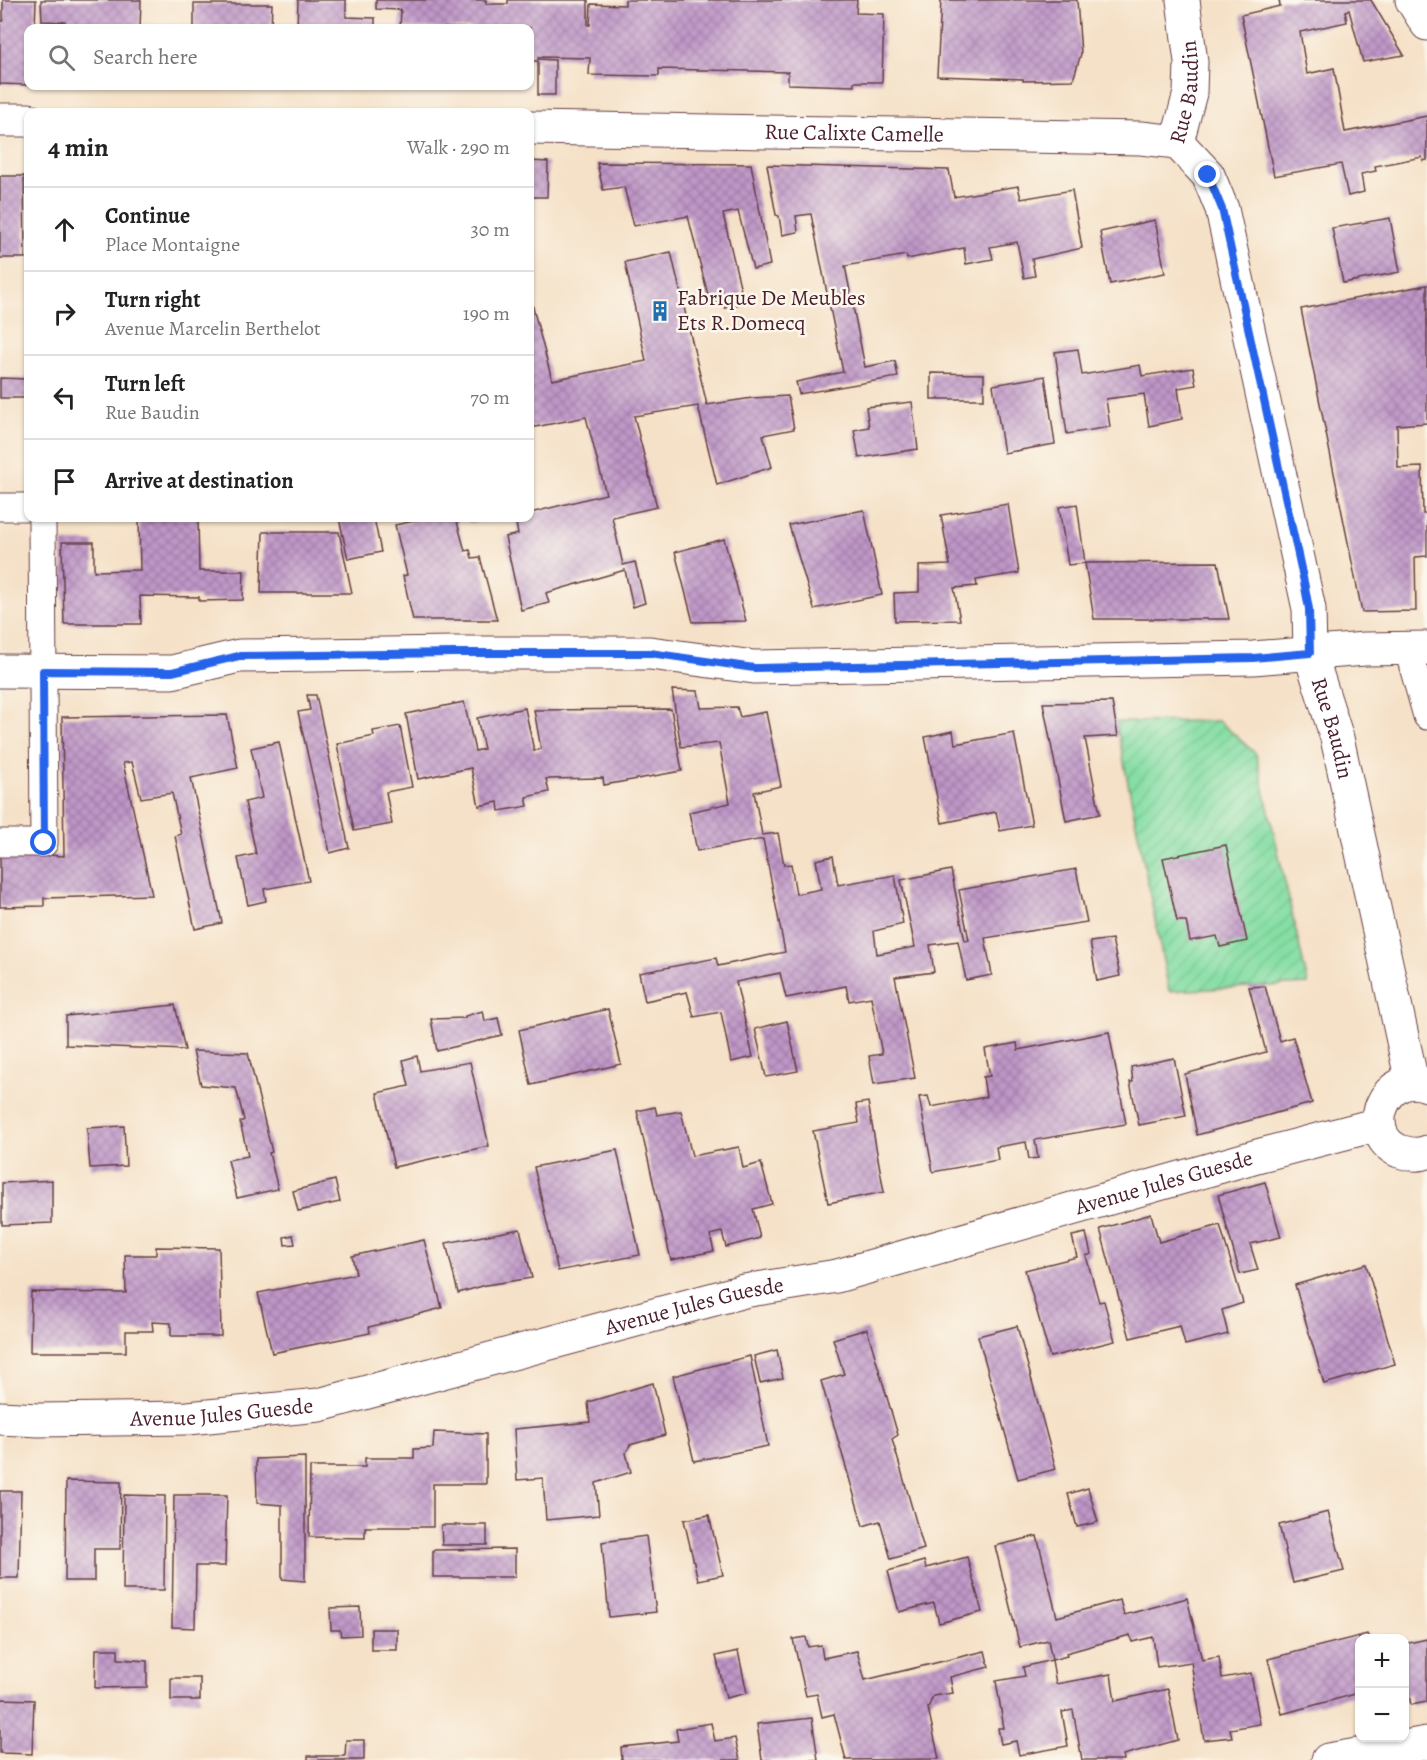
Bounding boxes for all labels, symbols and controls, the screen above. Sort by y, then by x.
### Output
search box [24,24,534,90]
street label: Rue Baudin [1162,39,1206,147]
icon: search [45,41,78,74]
text: Search here [93,42,198,72]
street label: Rue Calixte Camelle [764,117,944,150]
text: 4 min [48,130,109,165]
text: Walk · 290 m [407,134,510,161]
route end [1194,161,1220,187]
text: Continue [105,201,190,231]
icon: ahead [48,213,81,246]
text: 30 m [470,216,510,243]
text: Place Montaigne [105,231,240,258]
place label: Fabrique De Meubles Ets R.Domecq [677,283,866,338]
text: Turn right [105,285,201,315]
icon: right [48,297,81,330]
building icon: Fabrique De Meubles Ets R.Domecq [648,299,672,323]
text: 190 m [463,300,510,327]
text: Avenue Marcelin Berthelot [105,315,321,342]
text: Turn left [105,369,185,399]
icon: left [48,381,81,414]
text: 70 m [470,384,510,411]
text: Rue Baudin [105,399,200,426]
icon: arrive [48,465,81,498]
text: Arrive at destination [105,466,294,496]
street label: Rue Baudin [1304,674,1361,782]
route start [30,829,56,855]
street label: Avenue Jules Guesde [1071,1143,1256,1222]
street label: Avenue Jules Guesde [601,1270,786,1343]
street label: Avenue Jules Guesde [129,1391,314,1434]
map controls [1355,1634,1409,1742]
button: + [1355,1634,1409,1688]
button: − [1355,1688,1409,1742]

